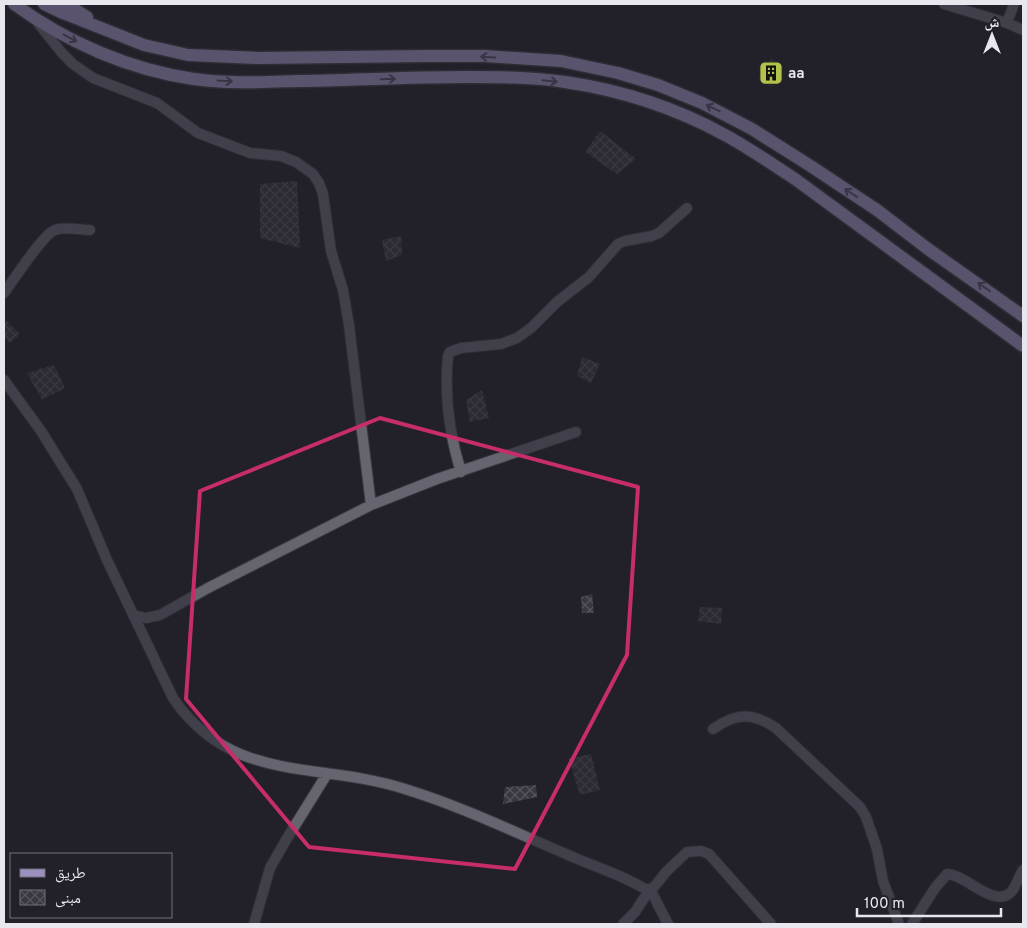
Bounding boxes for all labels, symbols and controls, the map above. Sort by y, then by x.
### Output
north arrow [967,10,1017,60]
text: ش [985,15,1000,32]
one-way arrow [62,34,77,43]
one-way arrow [481,52,497,61]
building icon: aa [758,60,784,86]
place label: aa [788,65,805,84]
one-way arrow [379,74,395,84]
one-way arrow [542,76,558,85]
one-way arrow [217,77,233,86]
one-way arrow [706,103,721,112]
one-way arrow [845,188,859,198]
one-way arrow [977,282,991,292]
legend [10,853,172,918]
text: طريق [55,865,86,884]
scale bar [857,886,1001,918]
text: مبنى [55,890,81,909]
text: 100 m [864,895,905,914]

